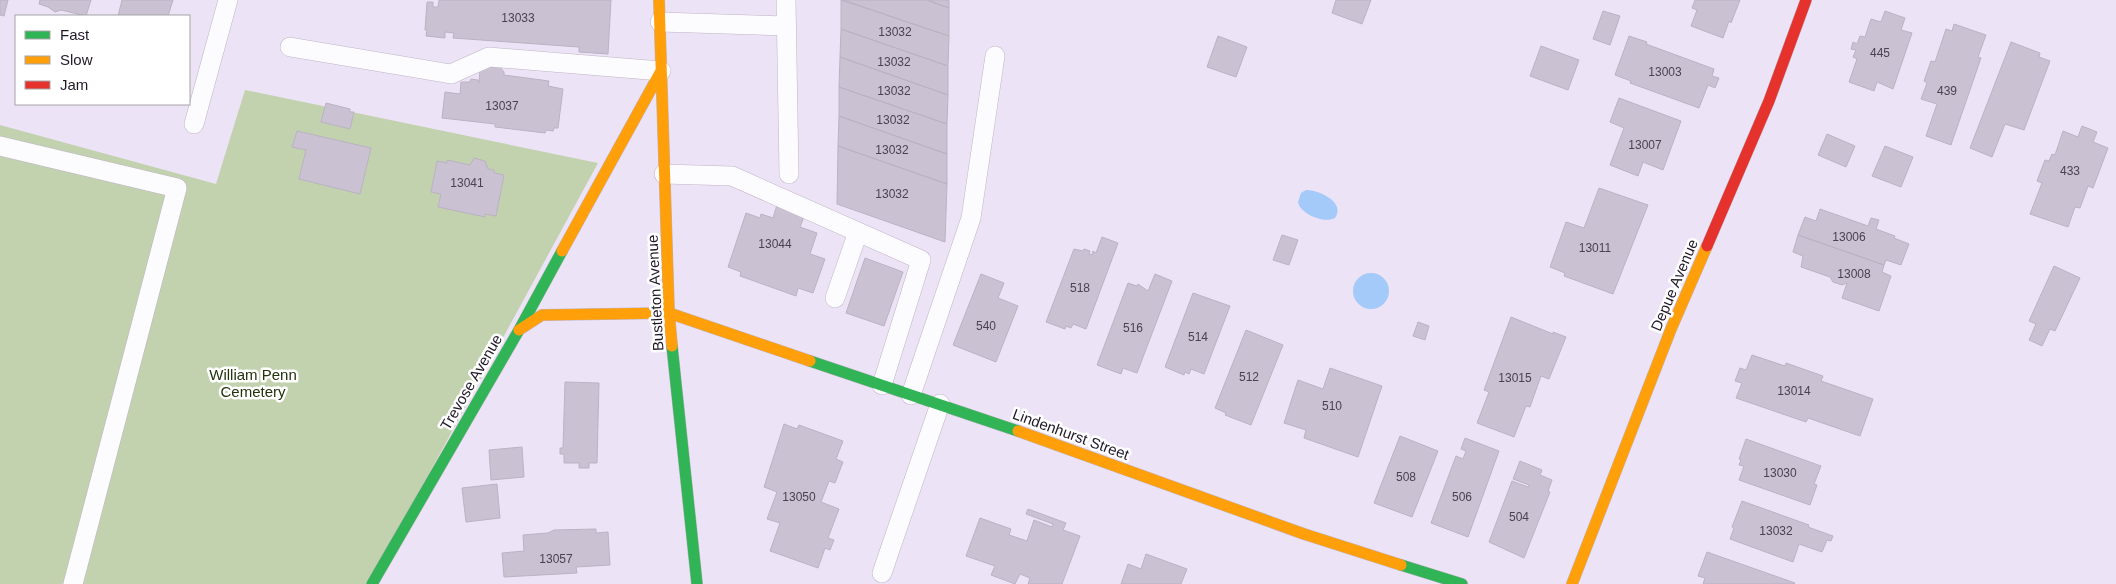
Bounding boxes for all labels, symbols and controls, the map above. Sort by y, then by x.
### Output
house number: 13033 [501,11,535,25]
legend [15,15,190,105]
house number: 13032 [878,25,912,39]
text: Fast [60,26,90,43]
house number: 445 [1870,46,1890,60]
text: Slow [60,51,93,68]
house number: 13032 [877,55,911,69]
house number: 13003 [1648,65,1682,79]
text: Jam [60,76,88,93]
house number: 13032 [877,84,911,98]
house number: 439 [1937,84,1957,98]
house number: 13037 [485,99,519,113]
house number: 13032 [876,113,910,127]
house number: 13007 [1628,138,1662,152]
house number: 13032 [875,143,909,157]
house number: 433 [2060,164,2080,178]
house number: 13041 [450,176,484,190]
house number: 13032 [875,187,909,201]
house number: 13006 [1832,230,1866,244]
street label: Bustleton Avenue [643,234,667,352]
house number: 13044 [758,237,792,251]
street label: Depue Avenue [1647,237,1701,333]
house number: 13011 [1579,241,1612,255]
house number: 13008 [1837,267,1871,281]
house number: 518 [1070,281,1090,295]
house number: 540 [976,319,996,333]
house number: 516 [1123,321,1143,335]
house number: 514 [1188,330,1208,344]
street label: Trevose Avenue [437,331,505,433]
park label: William Penn Cemetery [209,366,297,400]
house number: 512 [1239,370,1259,384]
house number: 13015 [1498,371,1532,385]
house number: 13014 [1777,384,1811,398]
house number: 510 [1322,399,1342,413]
street label: Lindenhurst Street [1010,405,1132,463]
house number: 13030 [1763,466,1797,480]
house number: 508 [1396,470,1416,484]
house number: 13050 [782,490,816,504]
house number: 506 [1452,490,1472,504]
house number: 504 [1509,510,1529,524]
house number: 13032 [1759,524,1793,538]
house number: 13057 [539,552,573,566]

